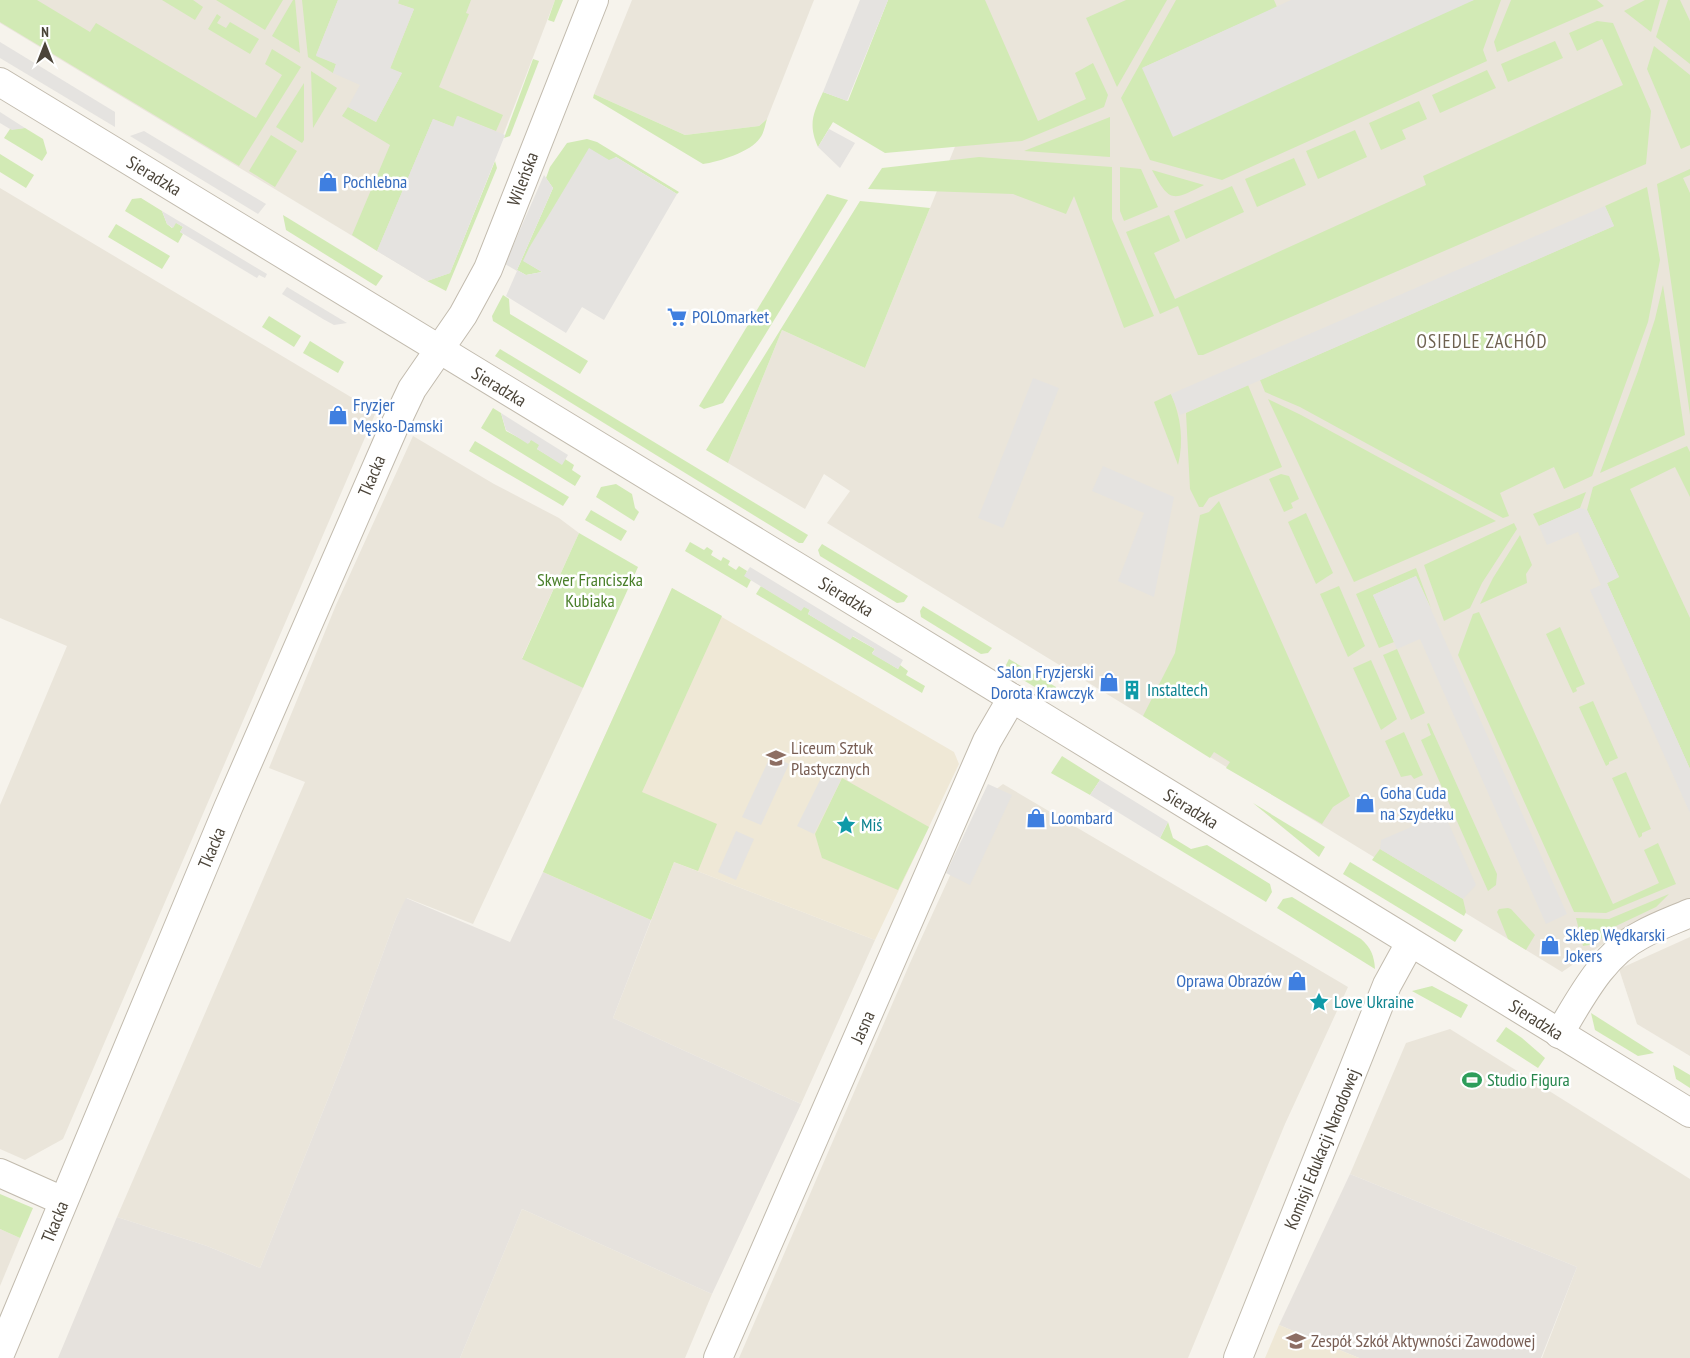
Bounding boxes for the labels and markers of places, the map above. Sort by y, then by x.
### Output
place label: Pochlebna [343,170,407,193]
shop icon: Pochlebna [317,171,339,193]
place label: POLOmarket [692,305,769,328]
supermarket icon: POLOmarket [666,306,688,328]
place label: Fryzjer Męsko-Damski [353,393,443,437]
shop icon: Fryzjer Męsko-Damski [327,404,349,426]
place label: Salon Fryzjerski Dorota Krawczyk [991,660,1094,704]
shop icon: Salon Fryzjerski Dorota Krawczyk [1098,671,1120,693]
place label: Instaltech [1147,678,1208,701]
building icon: Instaltech [1121,679,1143,701]
place label: Liceum Sztuk Plastycznych [791,736,873,780]
school or university icon: Liceum Sztuk Plastycznych [765,747,787,769]
place label: Goha Cuda na Szydełku [1380,781,1454,825]
shop icon: Goha Cuda na Szydełku [1354,792,1376,814]
place label: Loombard [1051,806,1113,829]
shop icon: Loombard [1025,807,1047,829]
place label: Miś [861,813,882,836]
place icon: Miś [835,814,857,836]
place label: Sklep Wędkarski Jokers [1564,923,1665,967]
shop icon: Sklep Wędkarski Jokers [1539,934,1561,956]
place label: Oprawa Obrazów [1176,969,1282,992]
shop icon: Oprawa Obrazów [1286,970,1308,992]
place label: Love Ukraine [1334,990,1414,1013]
place icon: Love Ukraine [1308,991,1330,1013]
place label: Studio Figura [1487,1068,1570,1091]
sports icon: Studio Figura [1461,1069,1483,1091]
place label: Zespół Szkół Aktywności Zawodowej [1311,1329,1535,1352]
school or university icon: Zespół Szkół Aktywności Zawodowej [1285,1330,1307,1352]

